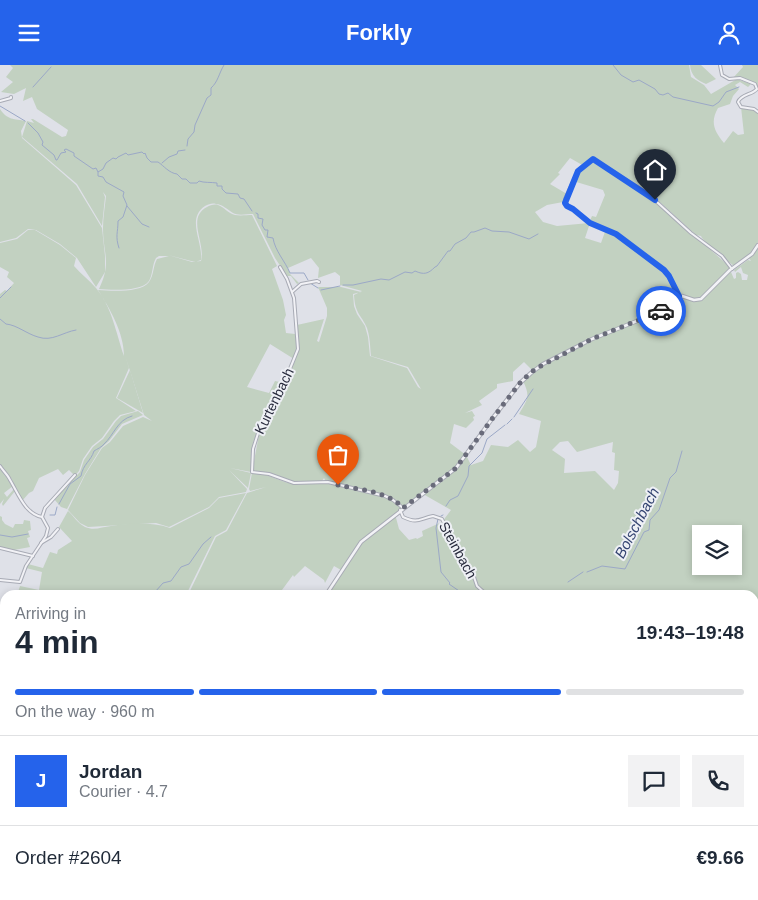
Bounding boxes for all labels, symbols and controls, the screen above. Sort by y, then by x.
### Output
icon: menu [15,19,43,47]
icon: person [715,19,743,47]
text: Forkly [346,20,412,45]
pin [634,149,676,200]
icon: home [641,156,669,184]
courier [636,286,686,336]
icon: car [647,297,675,325]
street label: Kurtenbach [251,365,297,437]
pin [317,434,359,485]
icon: bag [324,441,352,469]
water label: Bolschbach [611,485,662,561]
street label: Steinbach [436,519,480,581]
map controls [692,525,742,575]
button: layers [692,525,742,575]
text: Arriving in [15,605,86,622]
text: 19:43–19:48 [636,622,744,643]
text: 4 min [15,624,99,660]
text: On the way · 960 m [15,703,155,720]
button: chat [628,755,680,807]
button: phone [692,755,744,807]
text: Jordan [79,761,142,782]
text: J [36,770,46,791]
text: Courier · 4.7 [79,783,168,800]
text: Order #2604 [15,847,122,868]
text: €9.66 [696,847,744,868]

